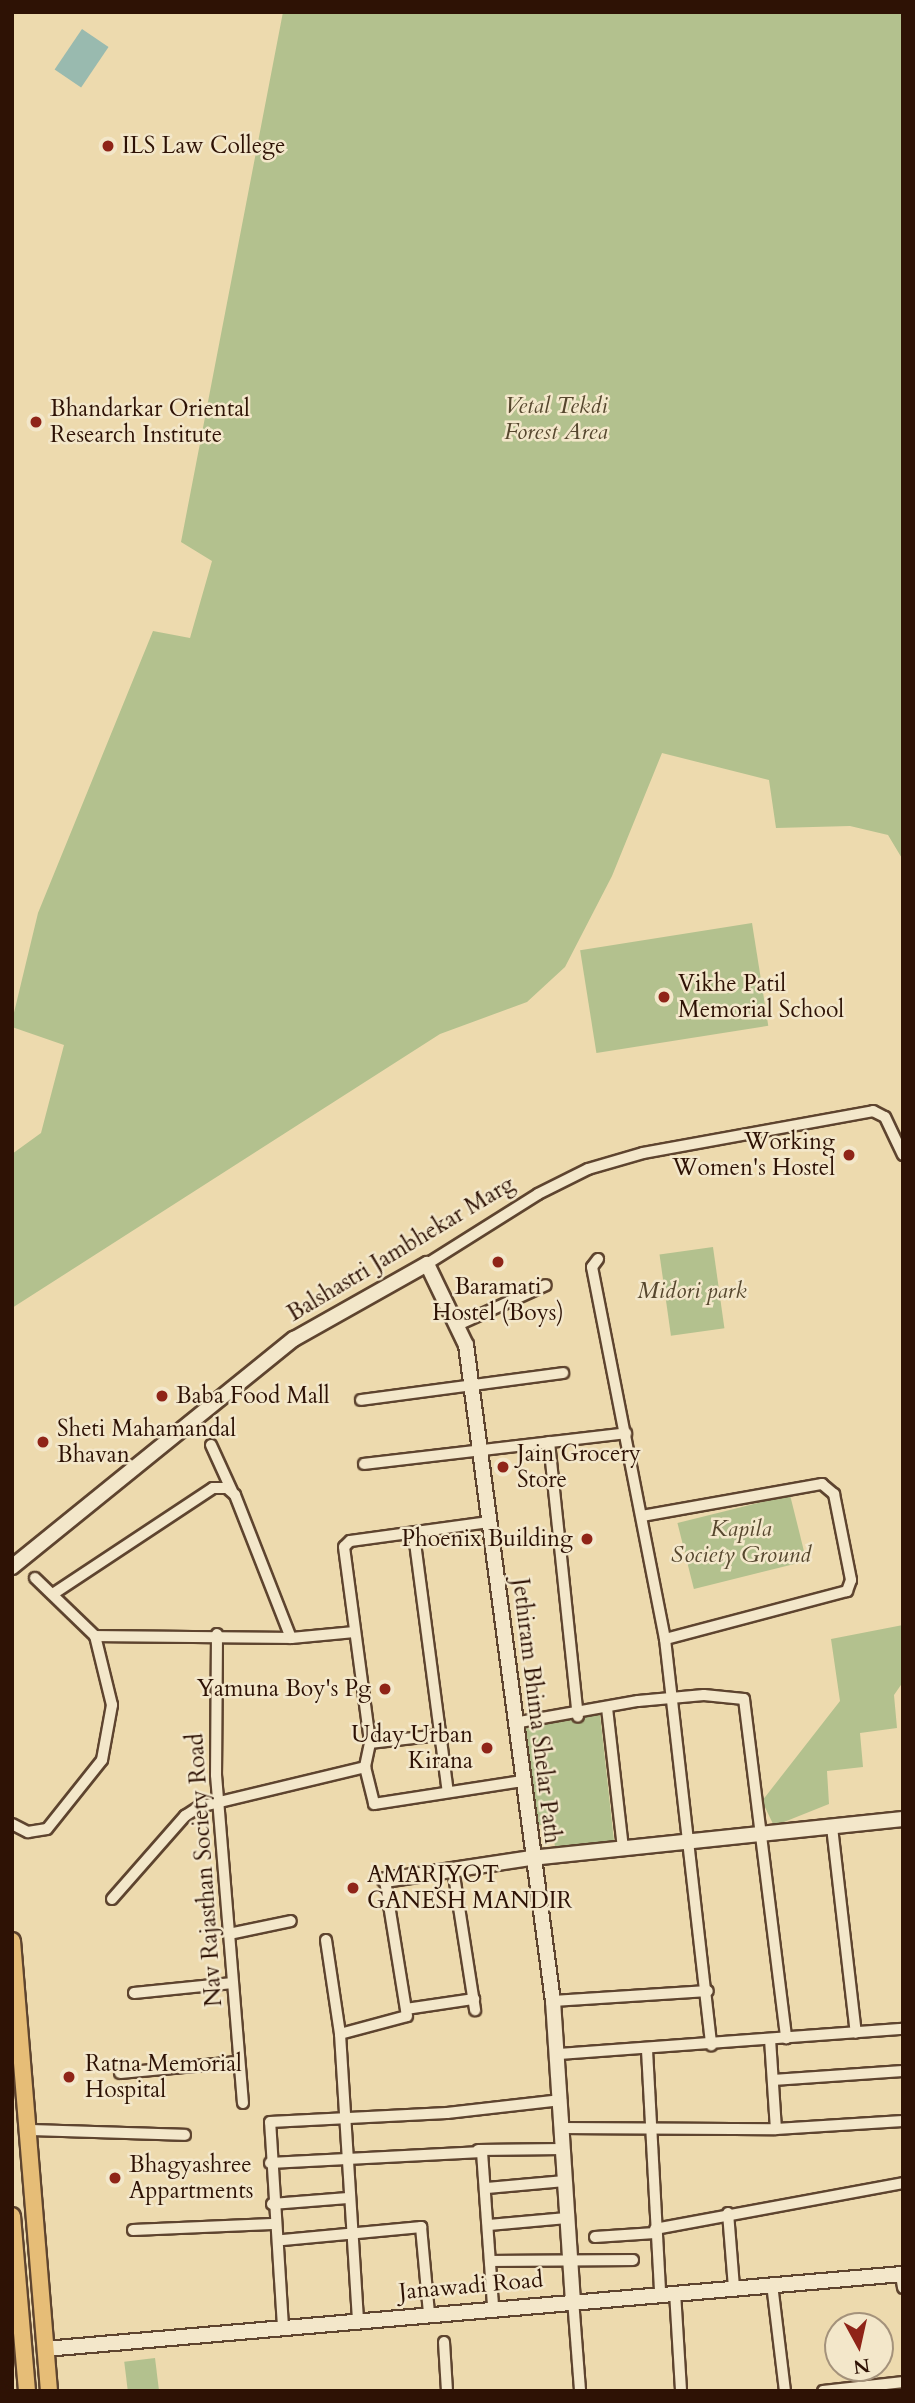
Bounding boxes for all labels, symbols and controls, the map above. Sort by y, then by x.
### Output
place label: ILS Law College [122,132,285,160]
marker: ILS Law College [100,138,116,154]
park label: Vetal Tekdi Forest Area [504,392,608,446]
place label: Bhandarkar Oriental Research Institute [50,395,250,449]
marker: Bhandarkar Oriental Research Institute [28,414,44,430]
place label: Vikhe Patil Memorial School [678,970,844,1024]
marker: Vikhe Patil Memorial School [656,989,672,1005]
place label: Working Women's Hostel [672,1128,835,1182]
marker: Working Women's Hostel [841,1147,857,1163]
street label: Balshastri Jambhekar Marg [282,1170,520,1328]
marker: Baramati Hostel (Boys) [490,1254,506,1270]
place label: Baramati Hostel (Boys) [432,1273,564,1327]
park label: Midori park [637,1277,747,1305]
place label: Baba Food Mall [176,1382,330,1410]
marker: Baba Food Mall [154,1388,170,1404]
place label: Sheti Mahamandal Bhavan [57,1415,236,1469]
marker: Sheti Mahamandal Bhavan [35,1434,51,1450]
place label: Jain Grocery Store [517,1440,641,1494]
marker: Jain Grocery Store [495,1459,511,1475]
park label: Kapila Society Ground [671,1515,811,1569]
place label: Phoenix Building [402,1525,573,1553]
marker: Phoenix Building [579,1531,595,1547]
street label: Jethiram Bhima Shelar Path [506,1577,566,1845]
place label: Yamuna Boy's Pg [197,1675,371,1703]
marker: Yamuna Boy's Pg [377,1681,393,1697]
place label: Uday Urban Kirana [351,1721,473,1775]
street label: Nav Rajasthan Society Road [182,1732,228,2008]
marker: Uday Urban Kirana [479,1740,495,1756]
place label: AMARJYOT GANESH MANDIR [367,1861,572,1915]
marker: AMARJYOT GANESH MANDIR [345,1880,361,1896]
place label: Ratna Memorial Hospital [85,2050,242,2104]
marker: Ratna Memorial Hospital [59,2067,79,2087]
place label: Bhagyashree Appartments [129,2151,253,2205]
marker: Bhagyashree Appartments [107,2170,123,2186]
street label: Janawadi Road [398,2266,544,2306]
north arrow [824,2312,894,2382]
text: N [852,2352,872,2380]

